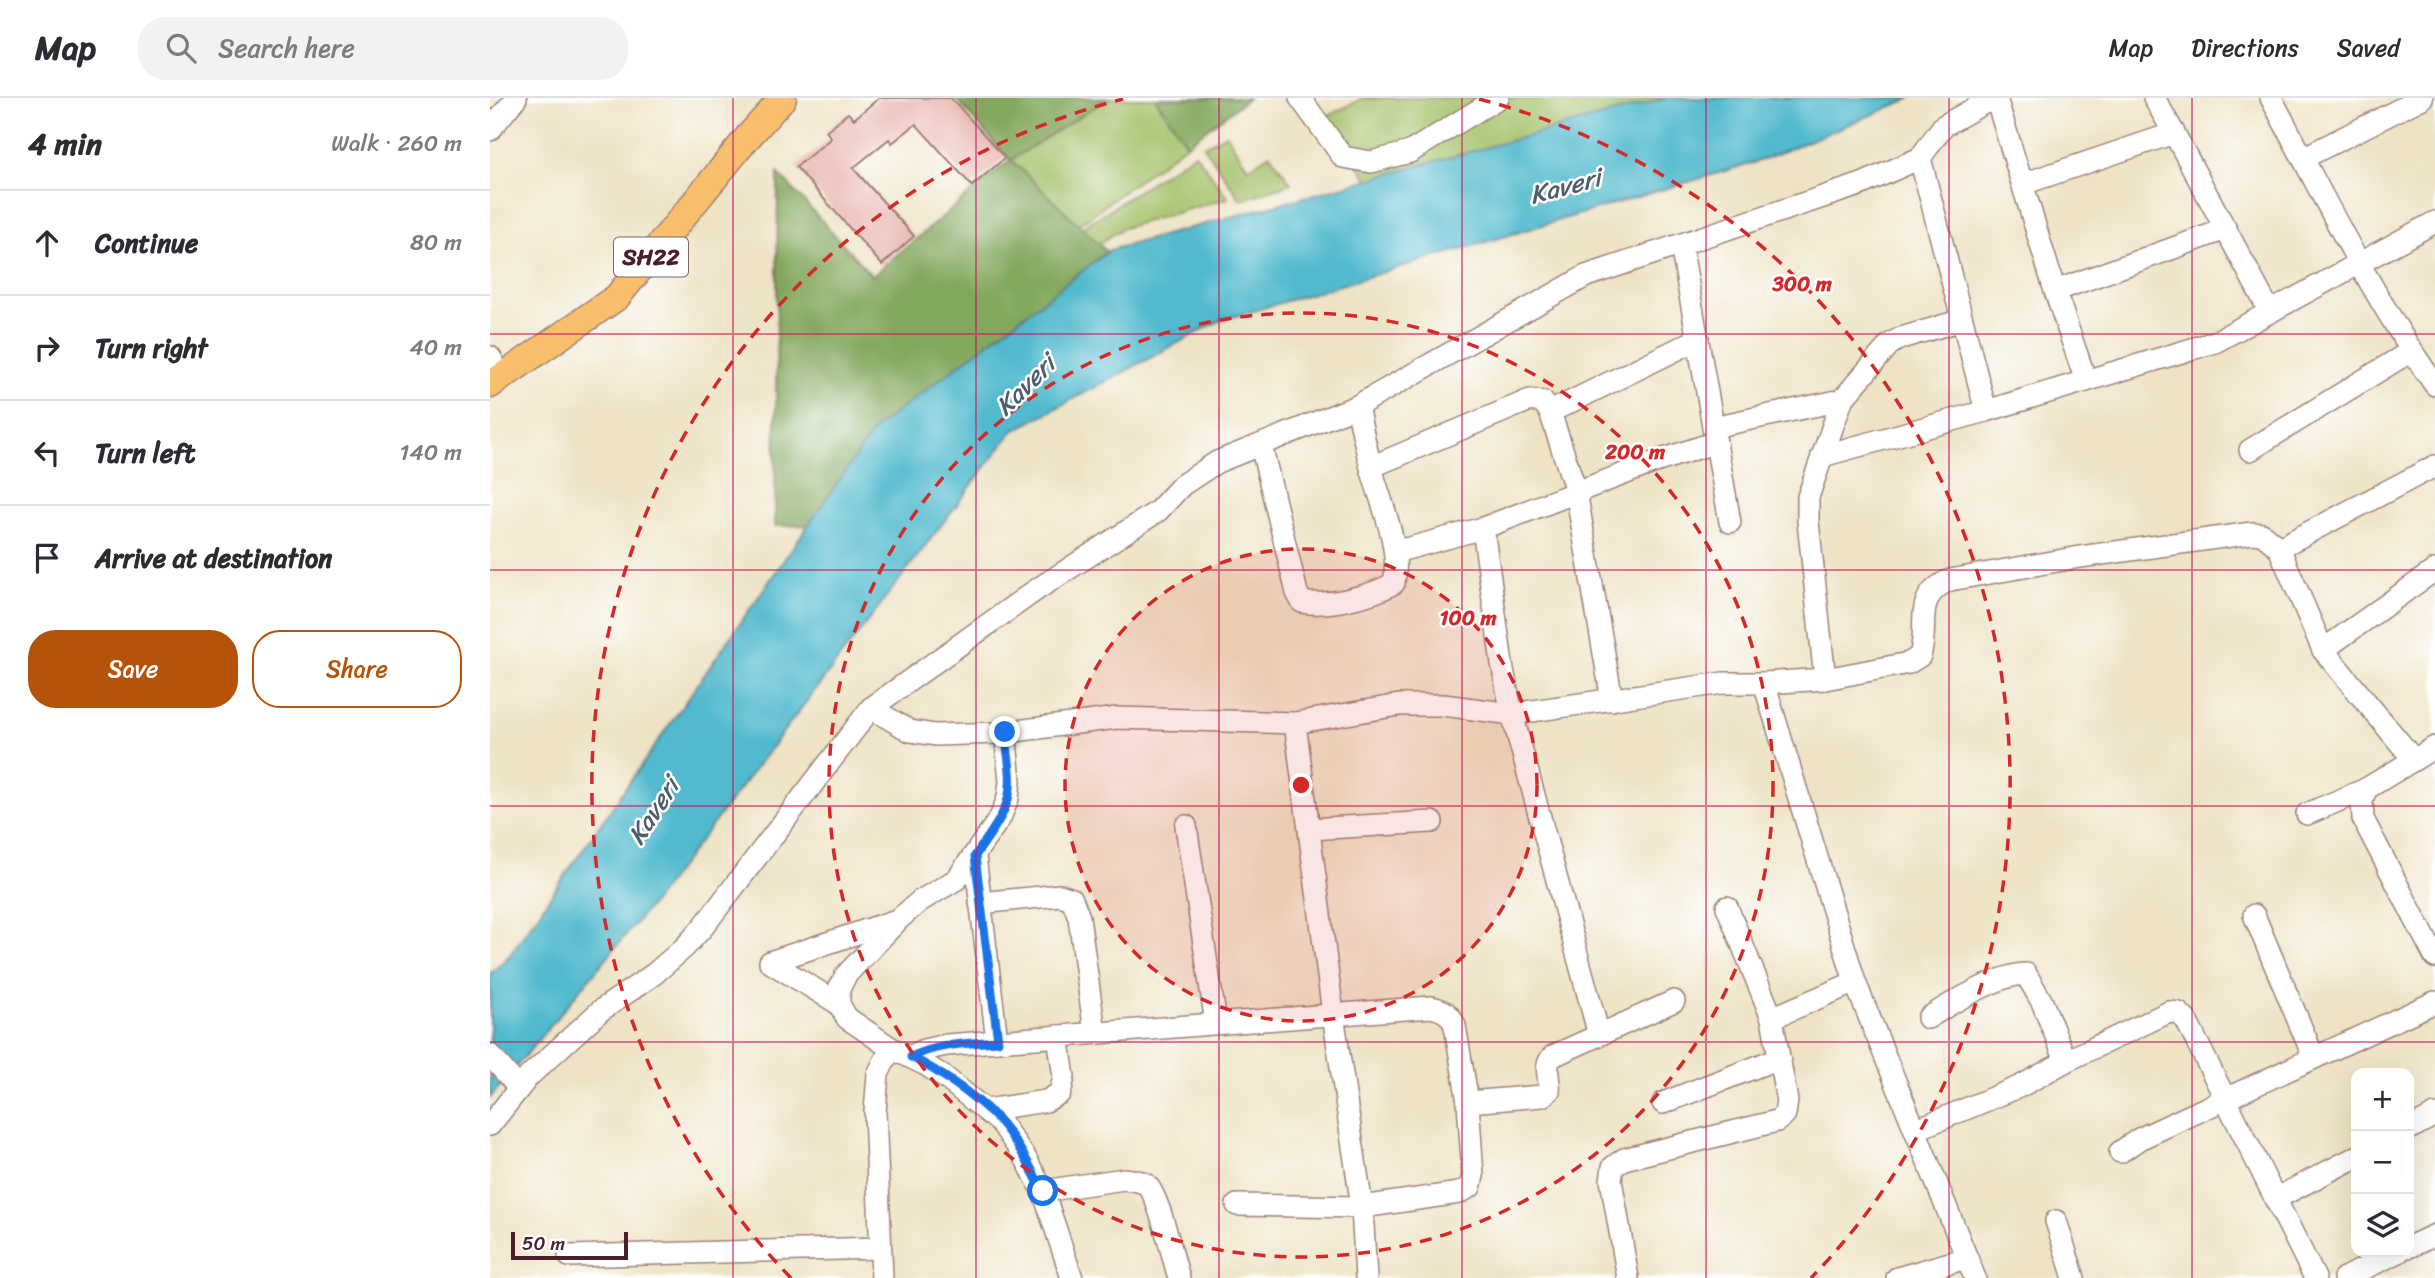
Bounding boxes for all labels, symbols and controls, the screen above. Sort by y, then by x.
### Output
search box [138,17,628,80]
text: Map [35,19,96,77]
text: Search here [218,25,355,71]
text: Map [2109,27,2153,69]
text: Directions [2191,27,2299,69]
text: Saved [2337,27,2400,69]
icon: search [162,29,200,67]
text: 4 min [28,117,102,171]
text: Walk · 260 m [331,123,462,164]
water label: Kaveri [1524,153,1610,218]
text: Continue [95,220,198,266]
text: 80 m [410,222,462,263]
icon: ahead [28,224,66,262]
road number: SH22 [614,238,688,276]
text: 300 m [1771,265,1833,303]
text: Turn right [95,325,208,371]
text: 40 m [409,327,462,368]
icon: right [28,329,66,367]
water label: Kaveri [983,340,1070,427]
text: Turn left [95,430,195,476]
text: 140 m [400,432,462,473]
text: 200 m [1604,433,1666,471]
icon: left [28,434,66,472]
text: Arrive at destination [95,535,332,581]
icon: arrive [28,539,66,577]
text: 100 m [1439,599,1497,637]
button: Save [28,630,238,708]
button: Share [252,630,462,708]
route end [989,716,1020,747]
water label: Kaveri [614,764,695,854]
centre of rings [1289,773,1313,797]
map controls [2351,1068,2414,1257]
button: + [2351,1068,2414,1131]
button: − [2351,1131,2414,1194]
route start [1027,1175,1058,1206]
button: layers [2351,1194,2414,1257]
text: 50 m [522,1227,565,1260]
scale bar [511,1229,628,1261]

